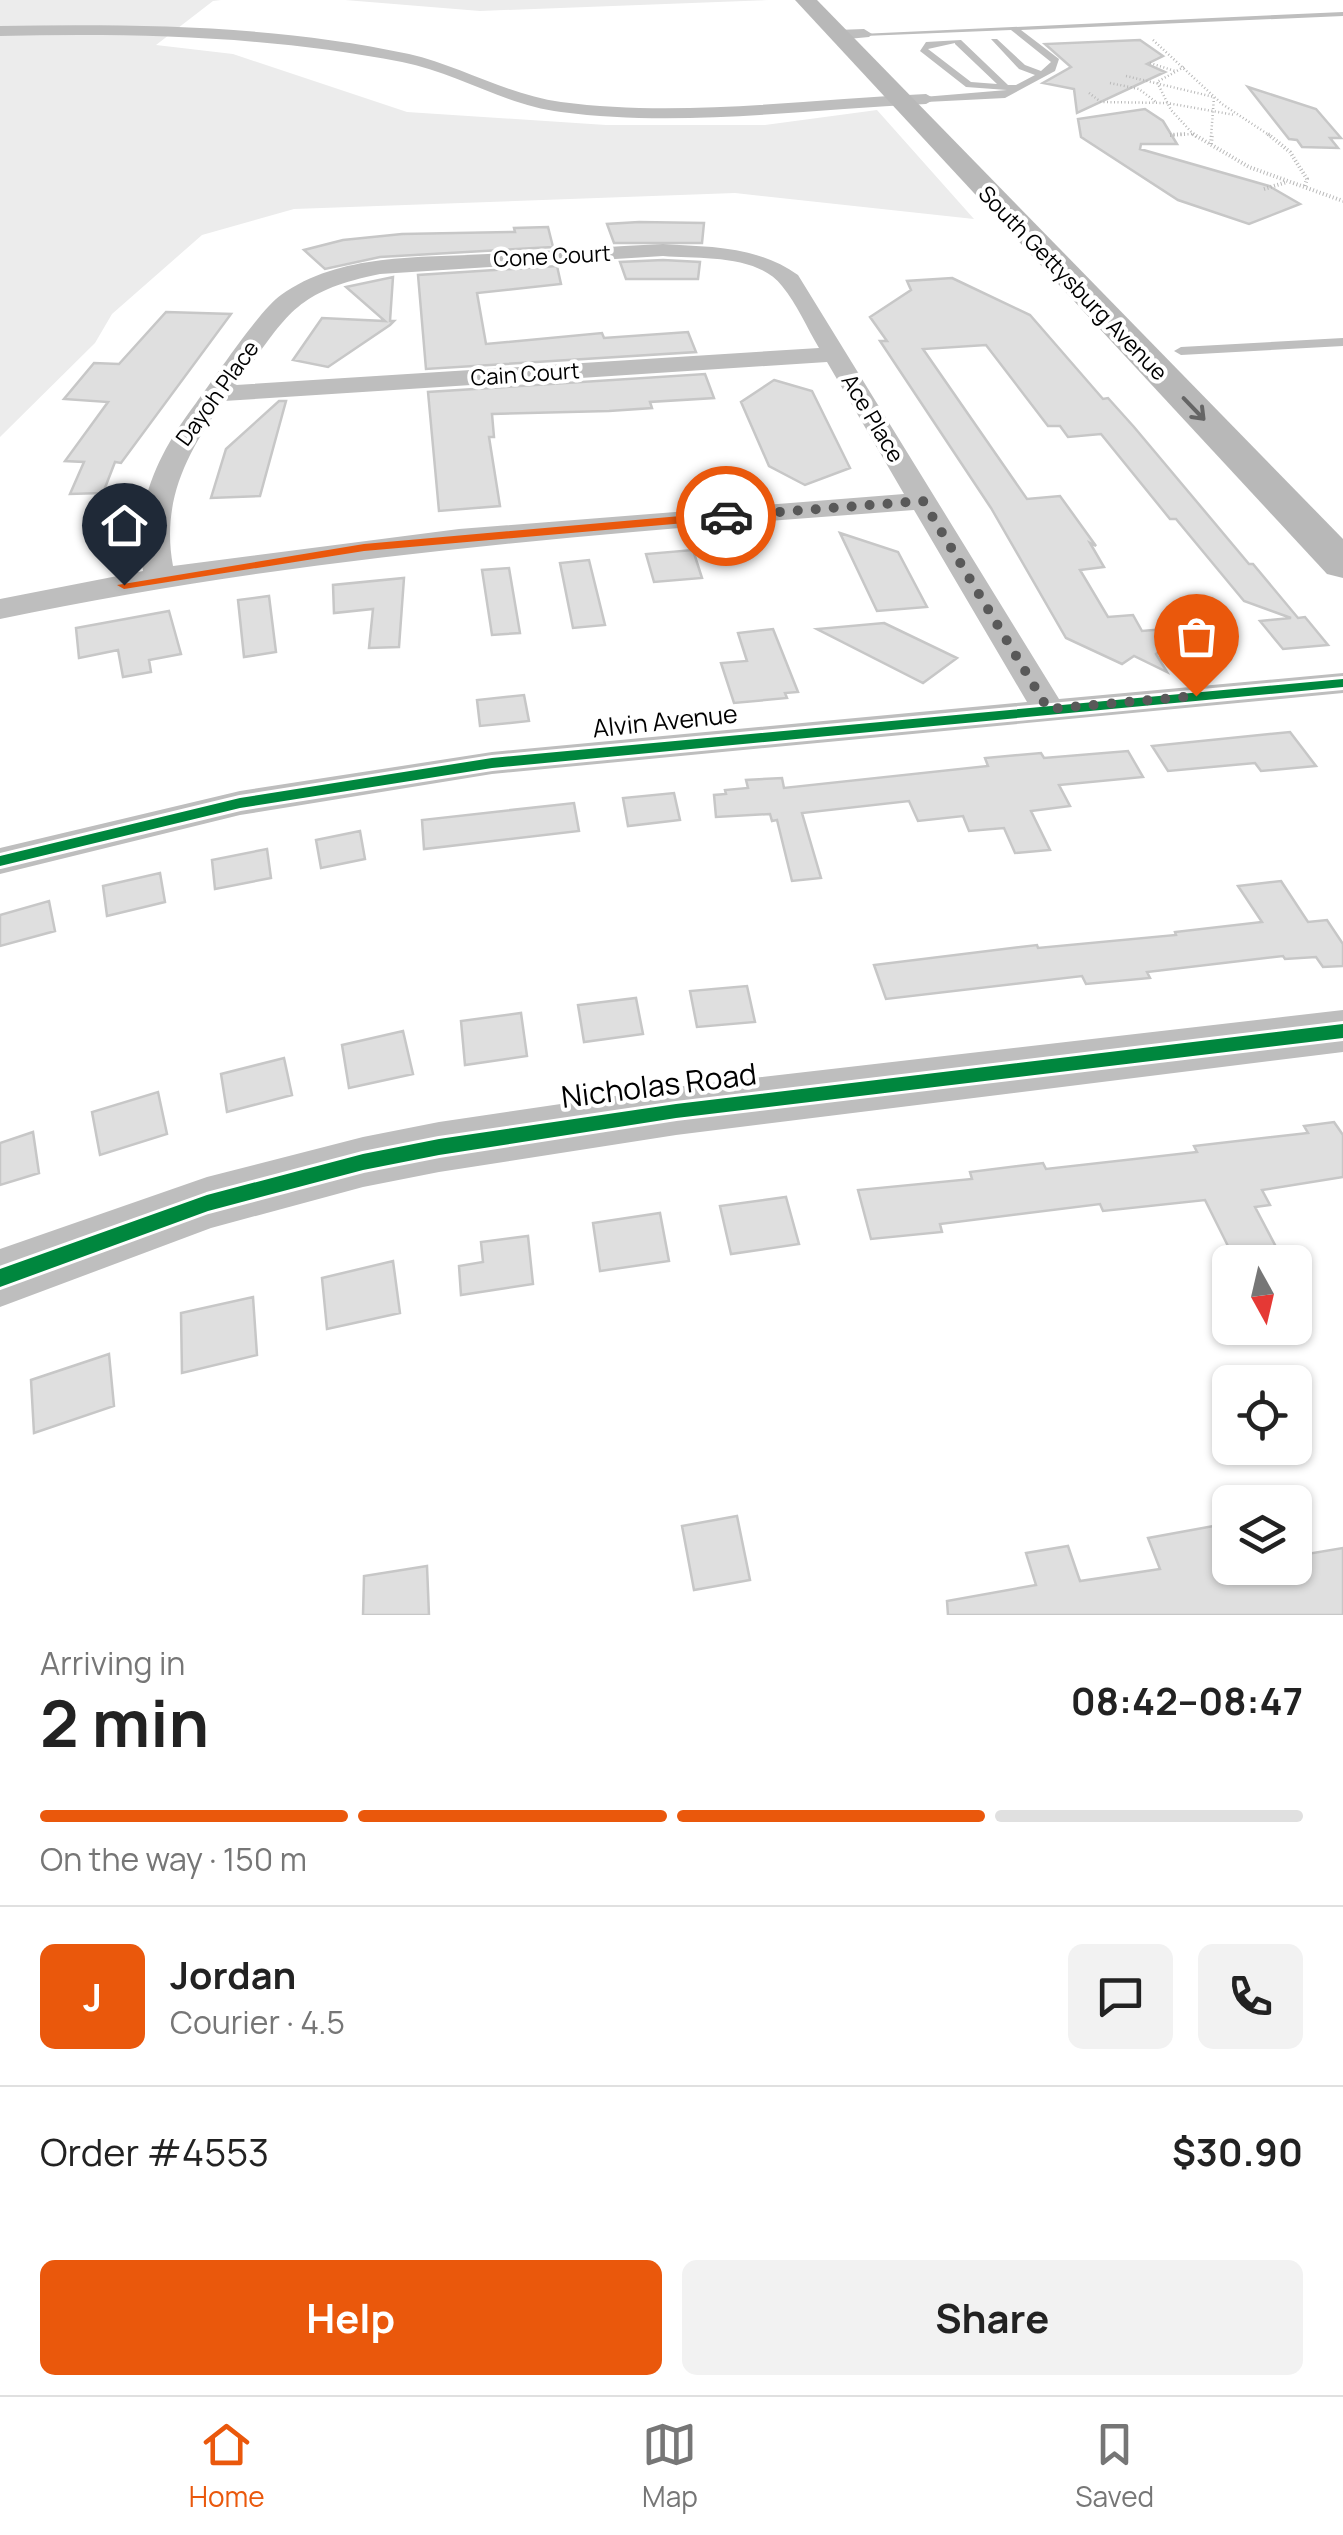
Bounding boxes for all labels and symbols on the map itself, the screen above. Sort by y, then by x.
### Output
street label: South Gettysburg Avenue [972,179,1174,387]
street label: Cone Court [493,238,612,274]
street label: Dayoh Place [169,334,265,452]
street label: Cain Court [470,355,581,393]
street label: Ace Place [835,368,911,468]
one-way arrow [1182,396,1205,421]
courier [676,466,776,566]
pin [82,483,167,586]
pin [1154,594,1239,697]
street label: Alvin Avenue [591,695,739,746]
street label: Nicholas Road [559,1052,759,1117]
north arrow [1212,1245,1312,1345]

